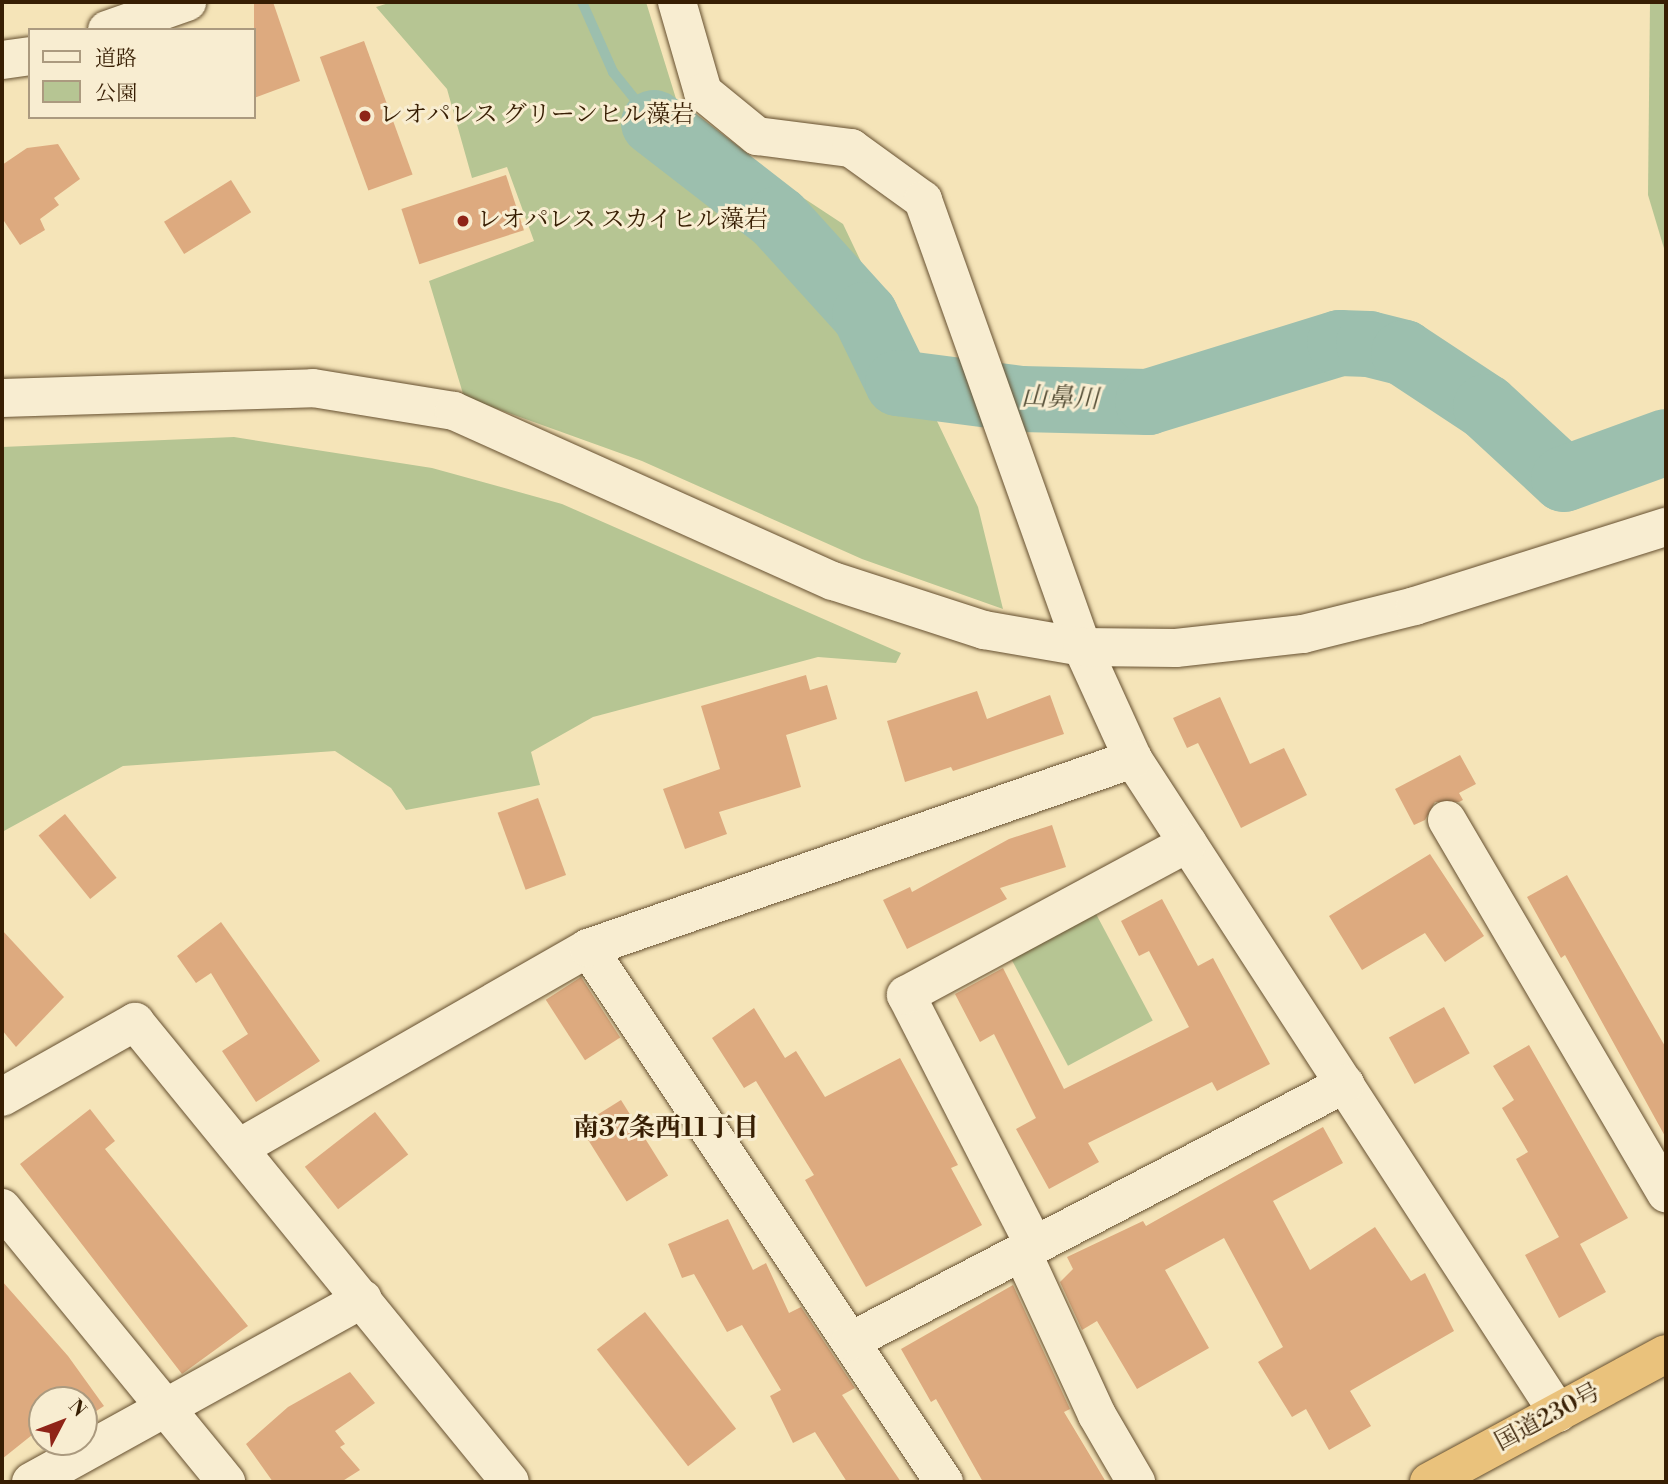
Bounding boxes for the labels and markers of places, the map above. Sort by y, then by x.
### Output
place label: レオパレス グリーンヒル藻岩 [379,102,696,130]
marker: レオパレス グリーンヒル藻岩 [357,108,373,124]
place label: レオパレス スカイヒル藻岩 [477,207,770,235]
marker: レオパレス スカイヒル藻岩 [455,213,471,229]

